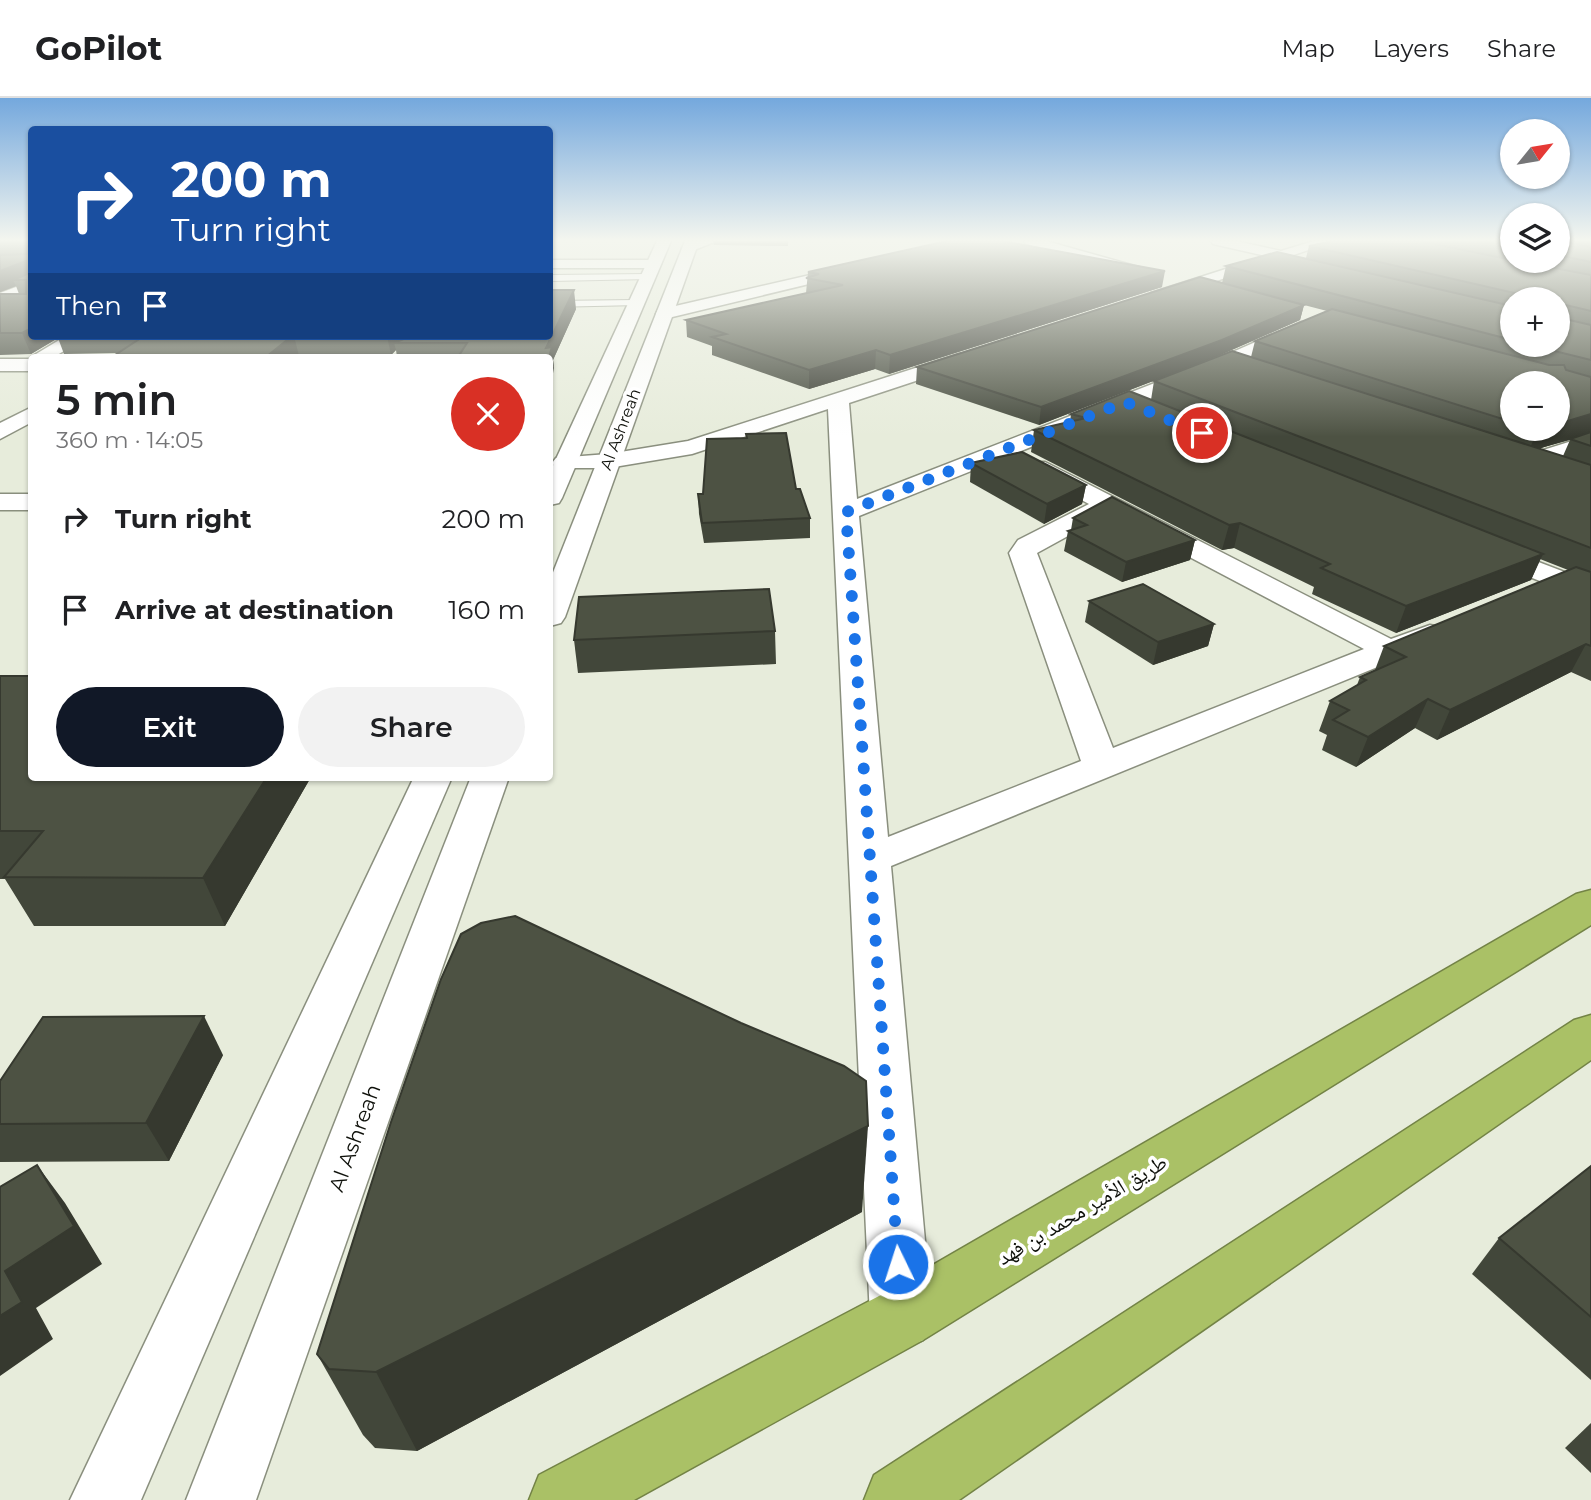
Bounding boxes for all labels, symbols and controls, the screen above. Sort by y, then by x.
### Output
text: GoPilot [35,28,162,68]
text: Map [1281,34,1335,63]
text: Layers [1373,34,1449,63]
text: Share [1487,34,1556,63]
north arrow [1500,119,1570,189]
map controls [1500,119,1570,441]
text: 200 m [171,150,332,209]
icon: right [56,154,147,245]
button: layers [1500,203,1570,273]
text: Turn right [171,210,331,249]
icon: arrive [136,287,174,325]
button: + [1500,287,1570,357]
text: Then [56,290,122,322]
button: − [1500,371,1570,441]
text: 5 min [56,374,177,426]
button: close [451,377,525,451]
street label: Al Ashreah [596,386,645,473]
pin [1172,403,1232,463]
icon: arrive [1183,414,1221,452]
text: 360 m · 14:05 [56,426,203,454]
icon: right [56,500,94,538]
text: Turn right [115,503,251,535]
text: 200 m [441,503,525,535]
icon: arrive [56,591,94,629]
text: Arrive at destination [115,594,394,626]
text: 160 m [448,594,525,626]
button: Exit [56,687,284,767]
button: Share [298,687,525,767]
street label: Al Ashreah [324,1081,386,1195]
street label: طريق الأمير محمد بن فهد [992,1149,1172,1271]
position arrow [861,1227,935,1301]

